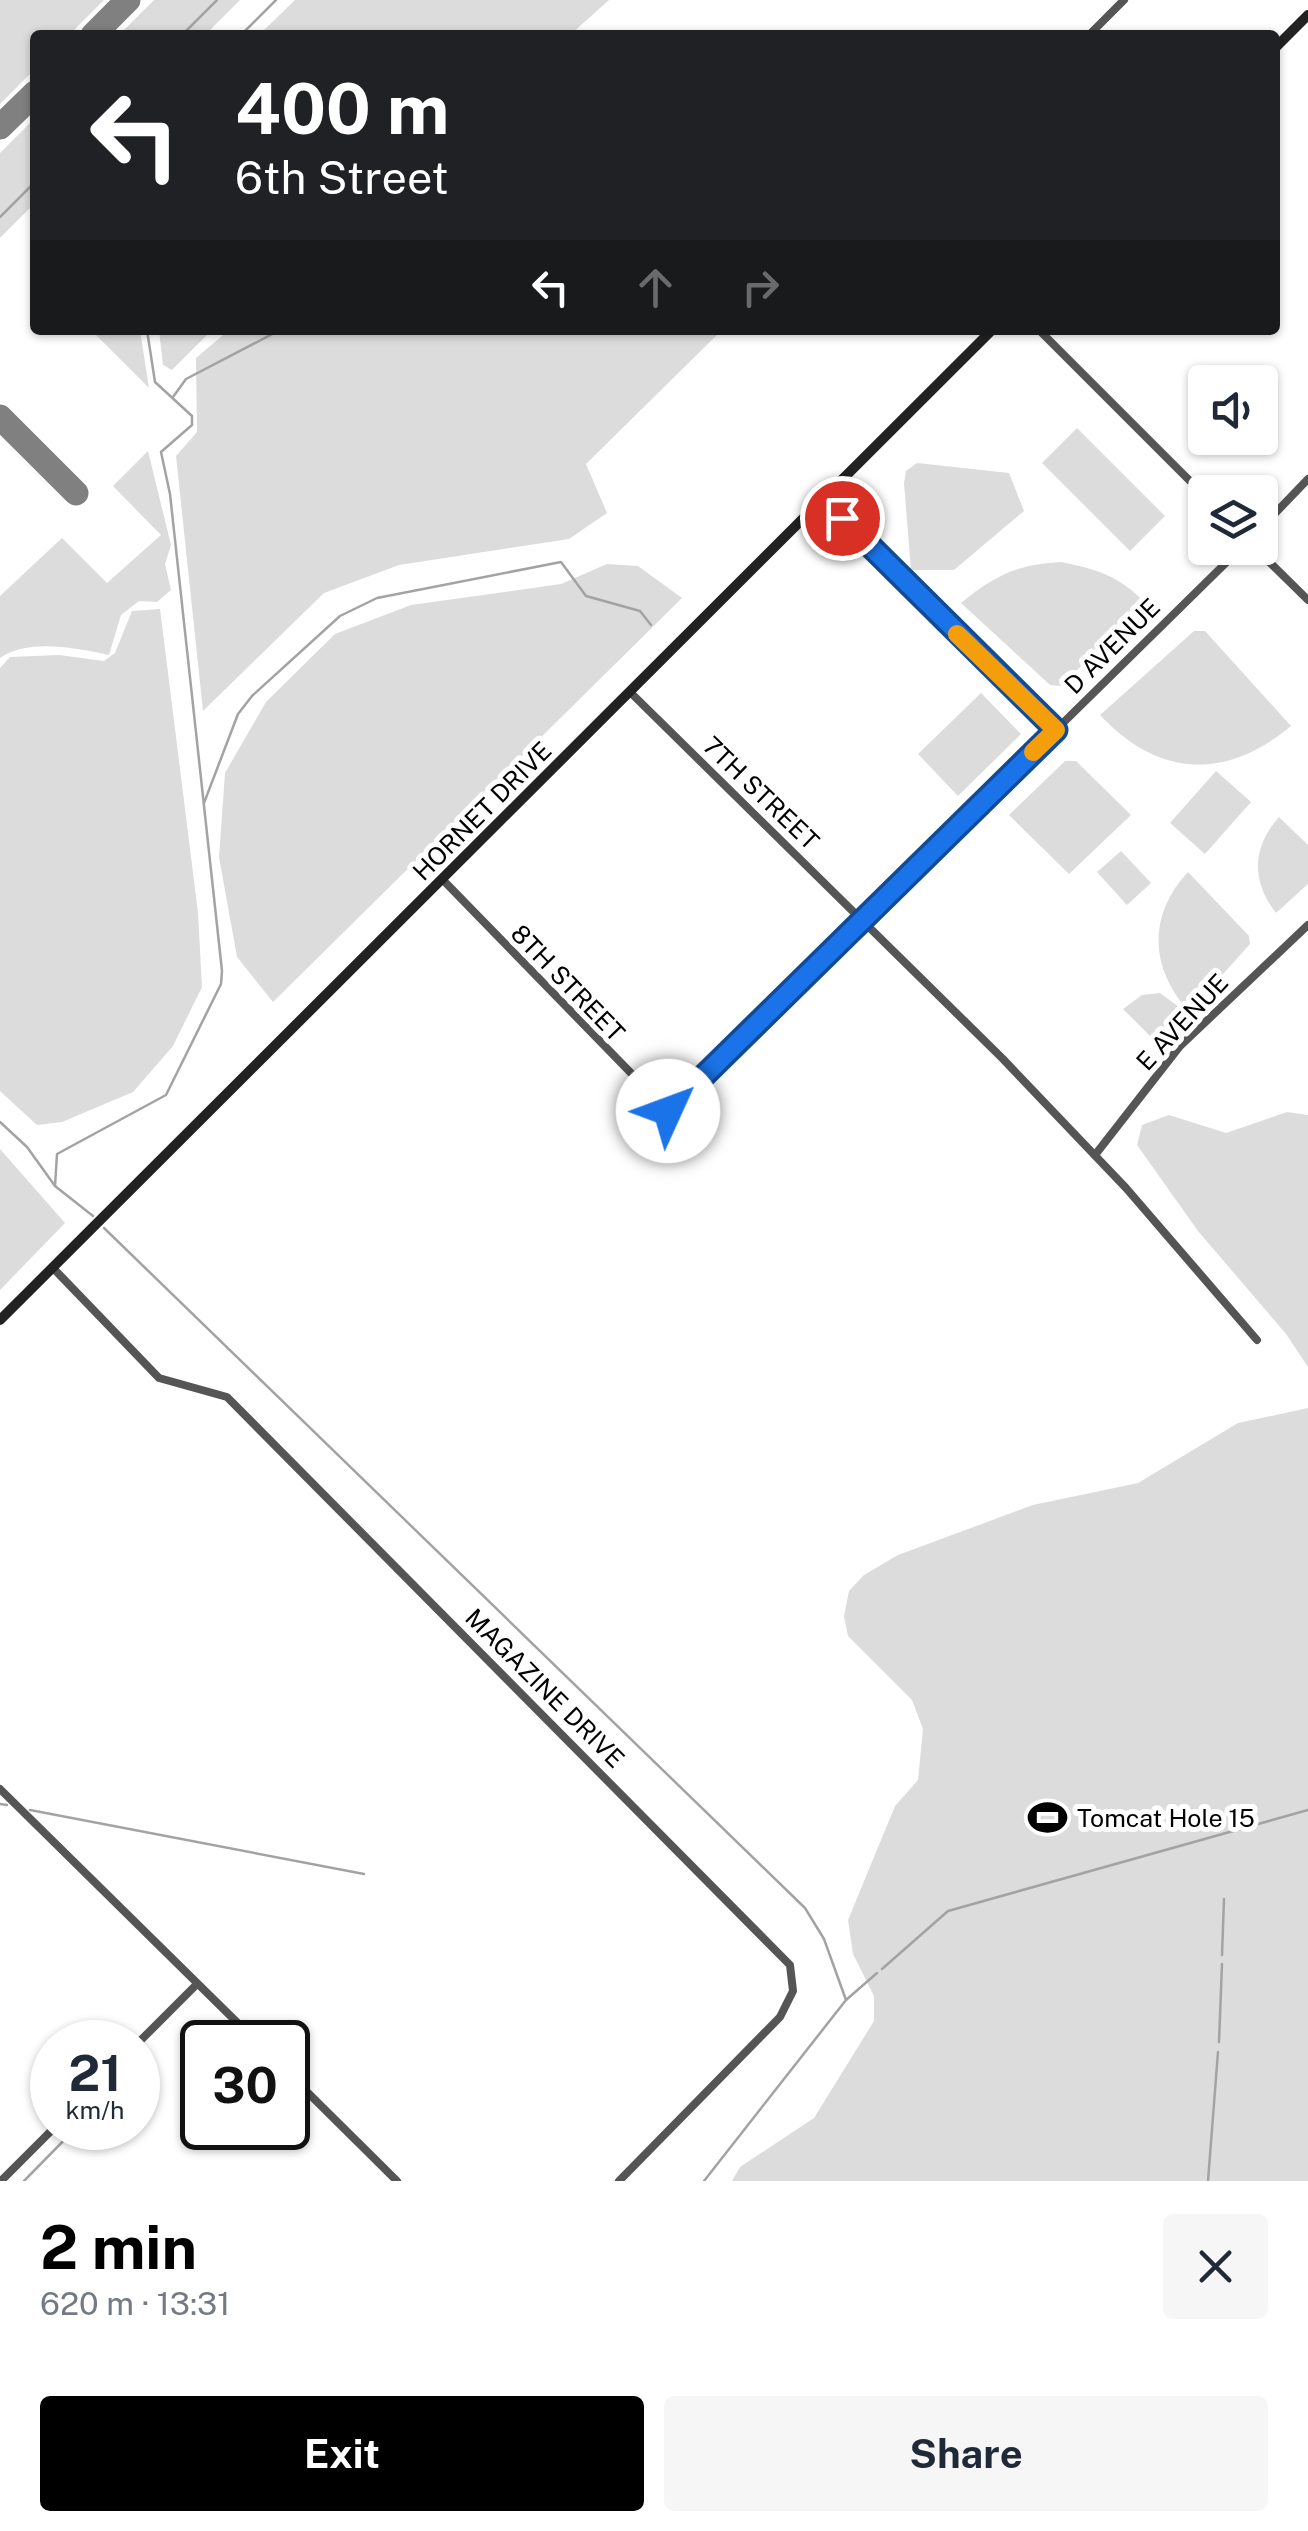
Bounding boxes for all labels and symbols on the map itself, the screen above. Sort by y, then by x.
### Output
pin [800,476,885,561]
street label: D AVENUE [1058,592,1166,700]
street label: 7TH STREET [697,730,825,856]
street label: HORNET DRIVE [406,735,558,887]
street label: 8TH STREET [505,918,631,1048]
street label: E AVENUE [1130,968,1234,1076]
position arrow [616,1059,720,1163]
street label: MAGAZINE DRIVE [459,1602,631,1774]
sports icon: Tomcat Hole 15 [1026,1797,1068,1839]
place label: Tomcat Hole 15 [1077,1803,1255,1833]
speed limit sign: 30 [180,2020,310,2150]

